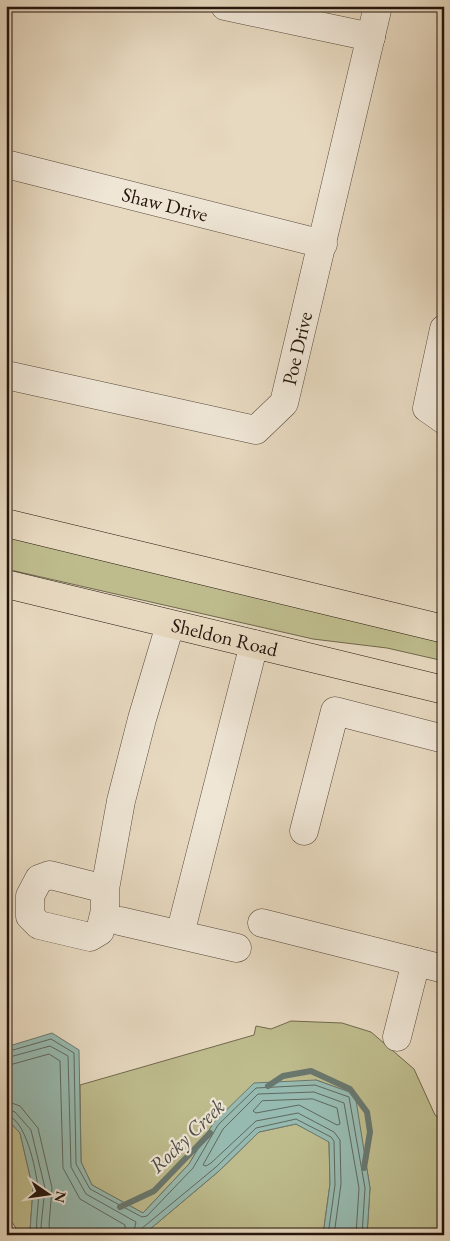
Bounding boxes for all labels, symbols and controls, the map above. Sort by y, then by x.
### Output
street label: Shaw Drive [119,181,211,228]
street label: Poe Drive [276,309,318,388]
street label: Sheldon Road [169,612,281,663]
water label: Rocky Creek [143,1092,231,1178]
north arrow [22,1168,72,1218]
text: N [50,1189,71,1205]

